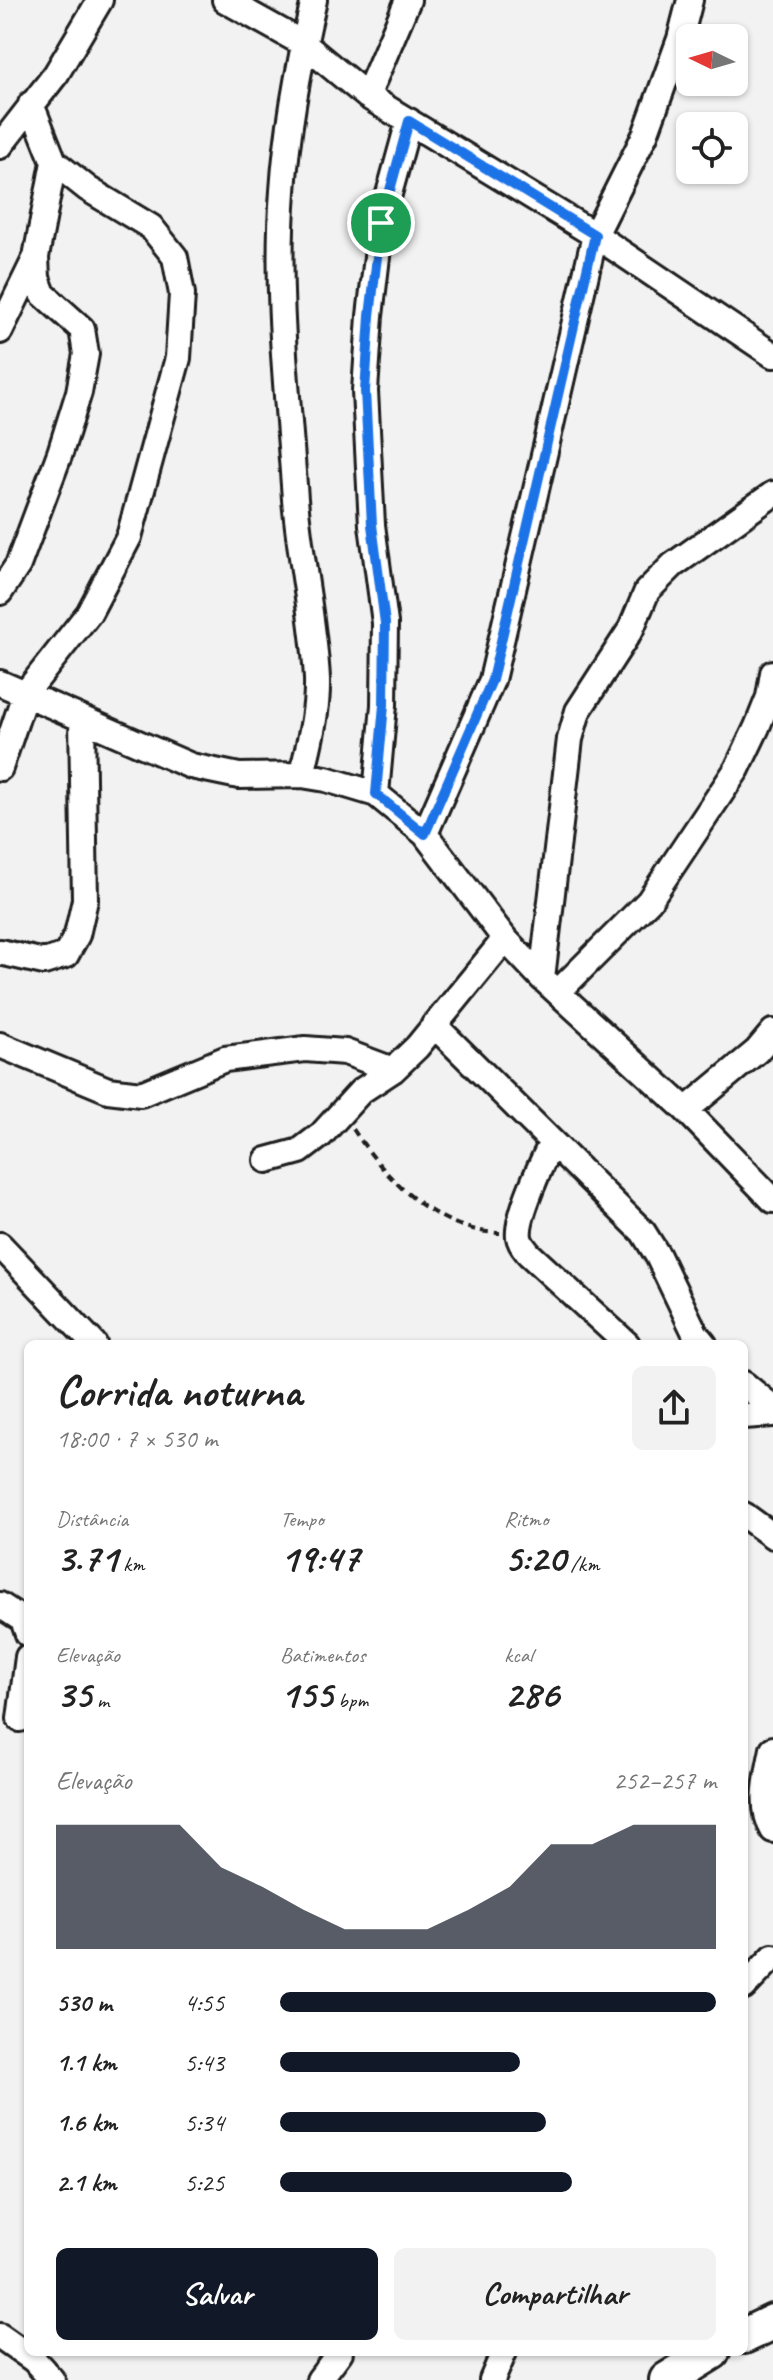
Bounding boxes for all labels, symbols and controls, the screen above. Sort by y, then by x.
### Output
north arrow [676,24,748,96]
map controls [676,24,748,184]
button: locate [676,112,748,184]
pin [347,189,415,257]
icon: arrive [359,201,403,245]
text: Corrida noturna [56,1364,301,1419]
button: share [632,1366,716,1450]
text: 18:00 · 7 × 530 m [56,1422,217,1455]
text: Distância [56,1505,128,1533]
text: Tempo [280,1505,324,1533]
text: Ritmo [504,1505,548,1533]
text: 3.71 [56,1533,118,1583]
text: 19:47 [280,1533,359,1583]
text: 5:20 [504,1533,565,1583]
text: km [118,1550,145,1578]
text: /km [565,1550,599,1578]
text: Elevação [56,1641,120,1669]
text: Batimentos [280,1641,366,1669]
text: kcal [504,1641,533,1669]
text: 35 [56,1669,91,1719]
text: 155 [280,1669,333,1719]
text: 286 [504,1669,559,1719]
text: m [91,1686,109,1714]
text: bpm [333,1686,368,1714]
text: Elevação [56,1764,131,1797]
text: 252–257 m [613,1764,716,1797]
text: 530 m [56,1986,112,2019]
text: 4:55 [184,1986,224,2019]
text: 1.1 km [56,2046,116,2079]
text: 5:43 [184,2046,224,2079]
text: 1.6 km [56,2106,117,2139]
text: 5:34 [184,2106,224,2139]
text: 2.1 km [56,2166,116,2199]
text: 5:25 [184,2166,224,2199]
button: Salvar [56,2248,378,2340]
button: Compartilhar [394,2248,716,2340]

